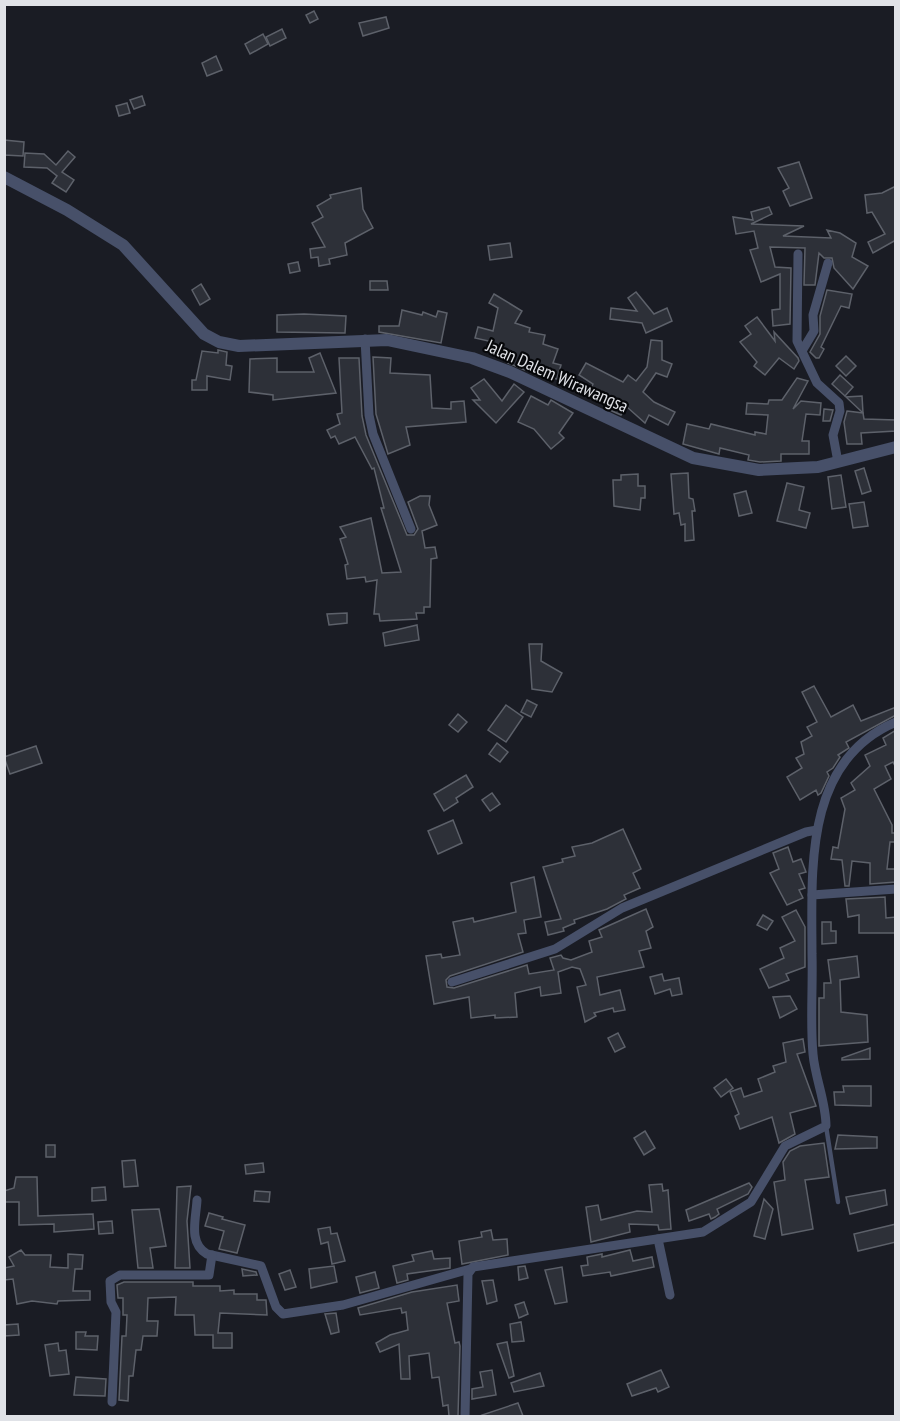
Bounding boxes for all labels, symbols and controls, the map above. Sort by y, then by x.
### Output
street label: Jalan Dalem Wirawangsa [482,333,632,417]

